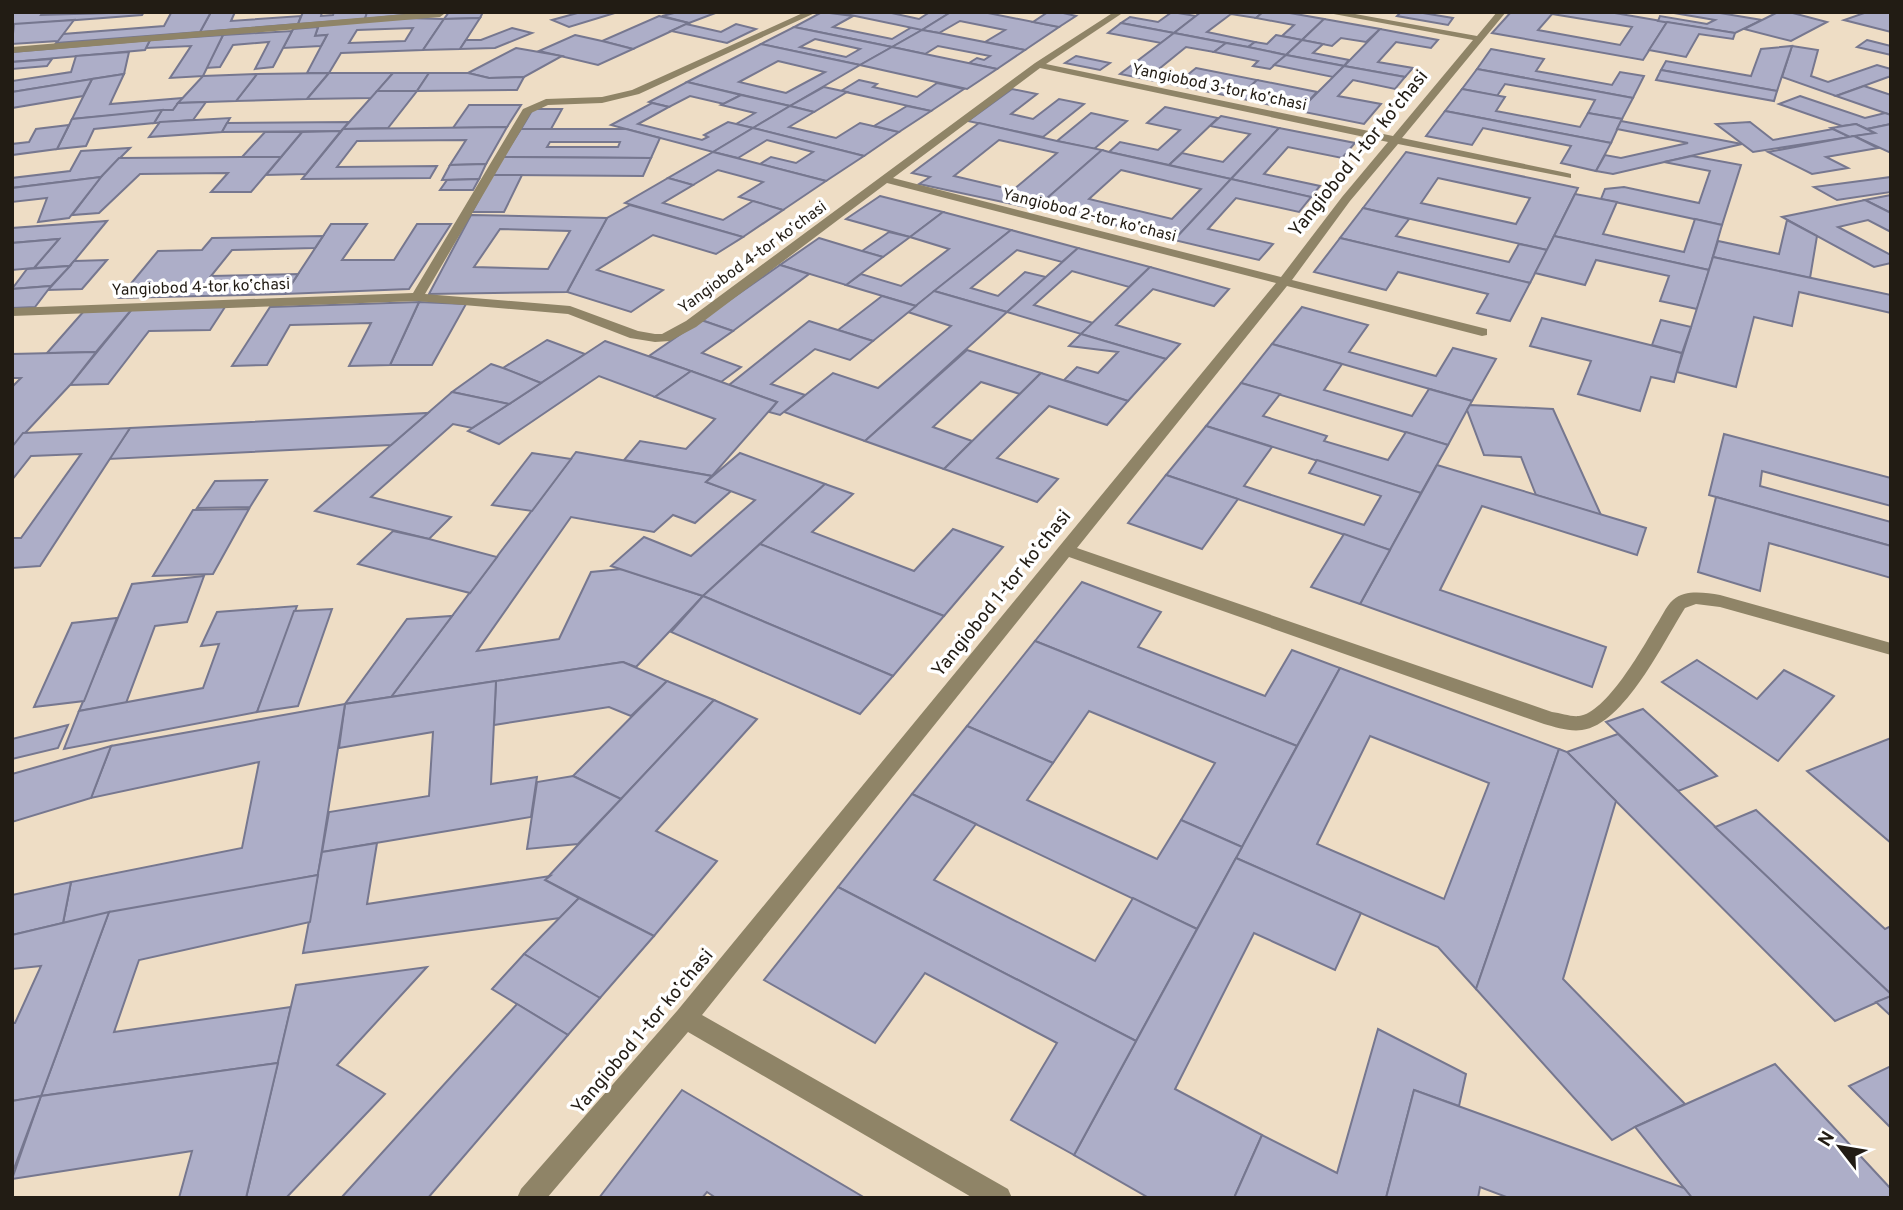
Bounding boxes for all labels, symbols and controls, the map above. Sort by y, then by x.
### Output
street label: Yangiobod 3-tor koʼchasi [1130,60,1308,116]
street label: Yangiobod 1-tor koʼchasi [1284,65,1434,243]
street label: Yangiobod 2-tor koʼchasi [1000,185,1178,247]
street label: Yangiobod 4-tor koʼchasi [675,197,831,319]
street label: Yangiobod 4-tor koʼchasi [111,275,291,301]
street label: Yangiobod 1-tor koʼchasi [927,505,1077,683]
street label: Yangiobod 1-tor koʼchasi [567,944,719,1120]
north arrow [1805,1112,1875,1182]
text: N [1813,1127,1841,1151]

